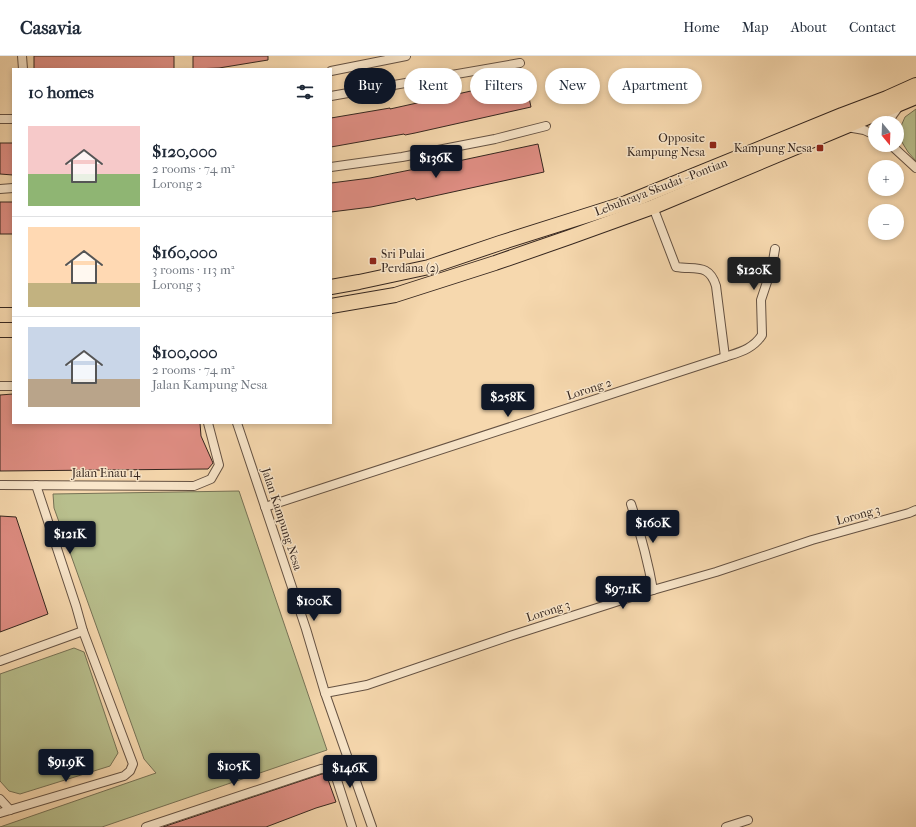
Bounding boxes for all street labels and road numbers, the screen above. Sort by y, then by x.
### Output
street label: Lebuhraya Skudai - Pontian [593,155,729,219]
street label: Lorong 2 [565,375,613,403]
street label: Jalan Kampung Nesa [259,465,305,572]
street label: Jalan Enau 14 [71,466,141,480]
street label: Lorong 3 [834,502,882,528]
street label: Lorong 3 [524,597,572,625]

